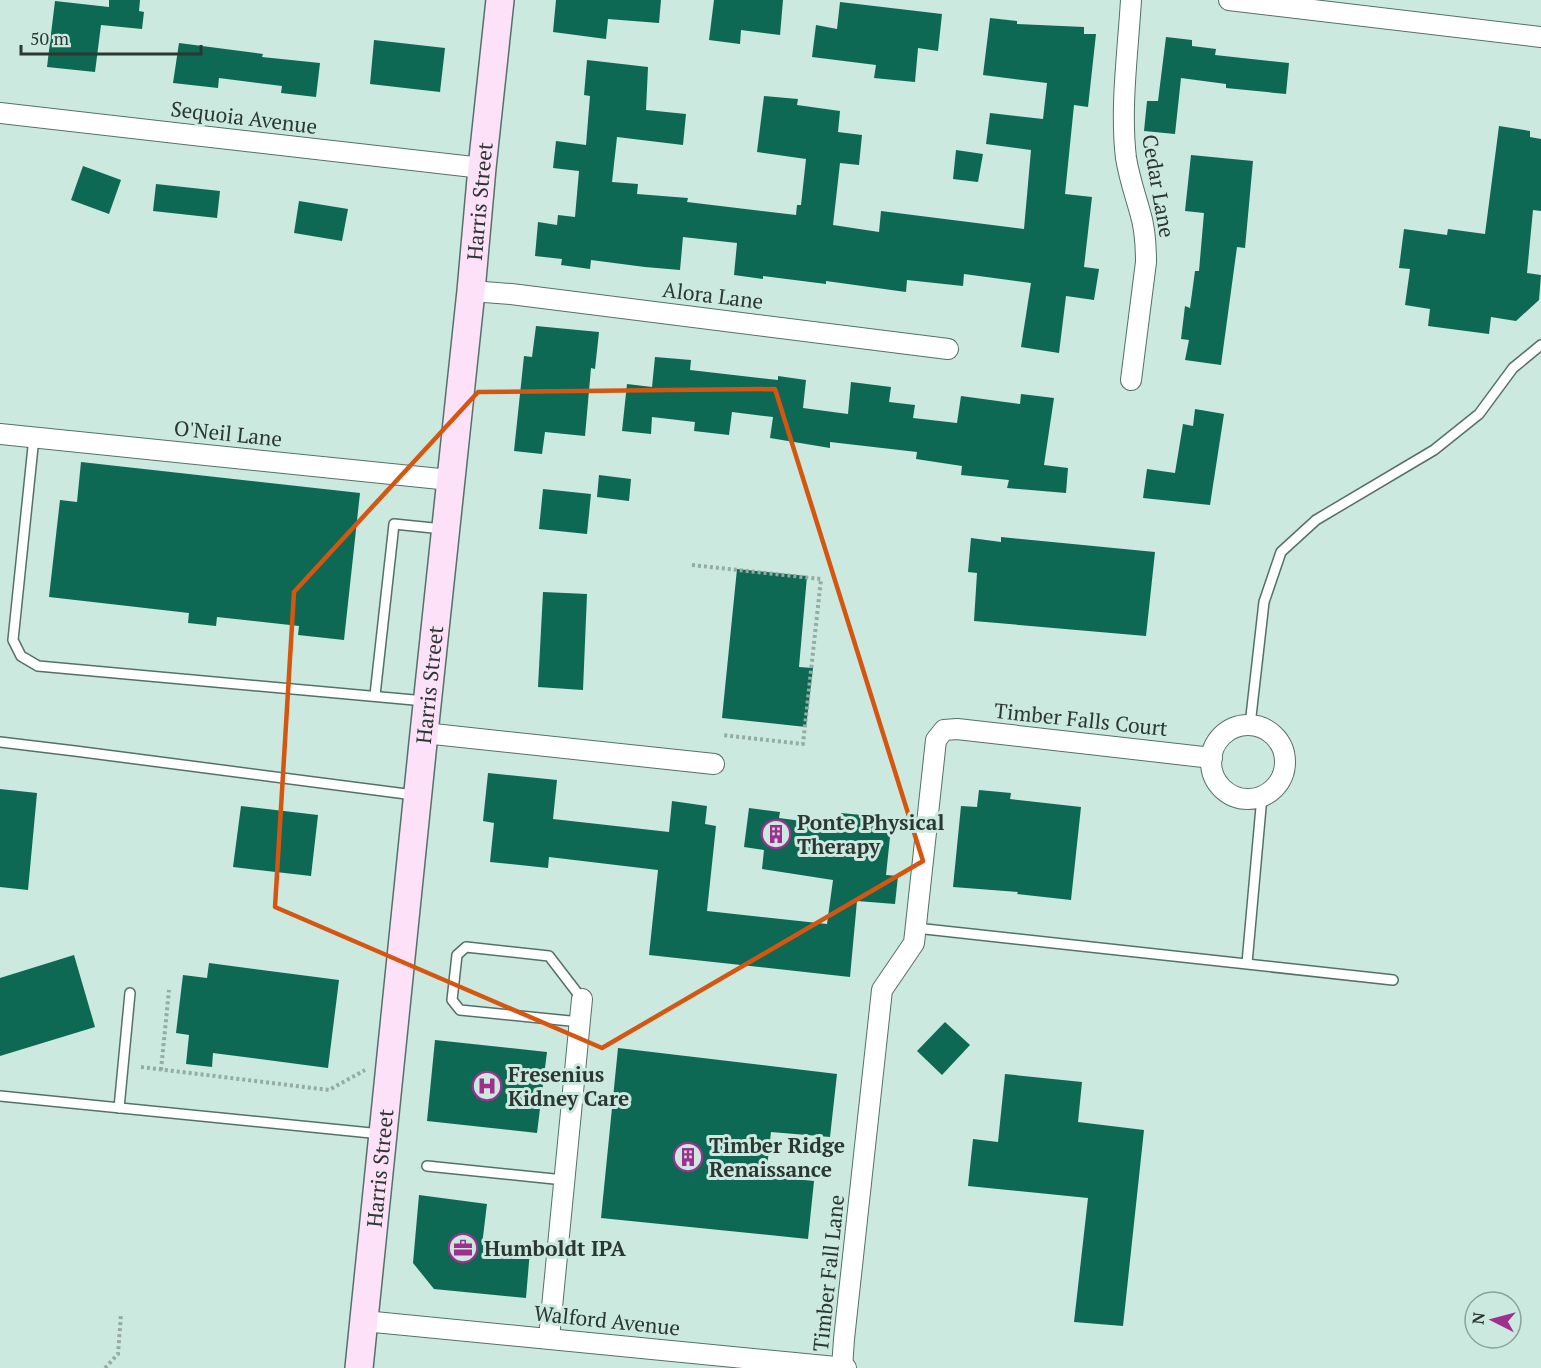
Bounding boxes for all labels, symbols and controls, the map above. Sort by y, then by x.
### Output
scale bar [21,18,201,56]
text: 50 m [30,26,70,50]
street label: Sequoia Avenue [169,94,319,140]
street label: Cedar Lane [1136,132,1182,240]
street label: Harris Street [460,140,499,262]
street label: Alora Lane [661,275,765,315]
street label: O'Neil Lane [173,413,283,453]
street label: Harris Street [409,624,449,745]
street label: Timber Falls Court [993,696,1169,742]
place label: Ponte Physical Therapy [797,808,944,860]
building icon: Ponte Physical Therapy [760,818,792,850]
place label: Fresenius Kidney Care [508,1060,629,1112]
hospital icon: Fresenius Kidney Care [471,1070,503,1102]
street label: Harris Street [359,1107,399,1229]
place label: Timber Ridge Renaissance [709,1131,845,1183]
building icon: Timber Ridge Renaissance [672,1141,704,1173]
street label: Timber Fall Lane [806,1193,850,1353]
office icon: Humboldt IPA [447,1232,479,1264]
place label: Humboldt IPA [484,1234,626,1262]
north arrow [1463,1290,1523,1350]
street label: Walford Avenue [533,1298,681,1342]
text: N [1467,1311,1490,1326]

